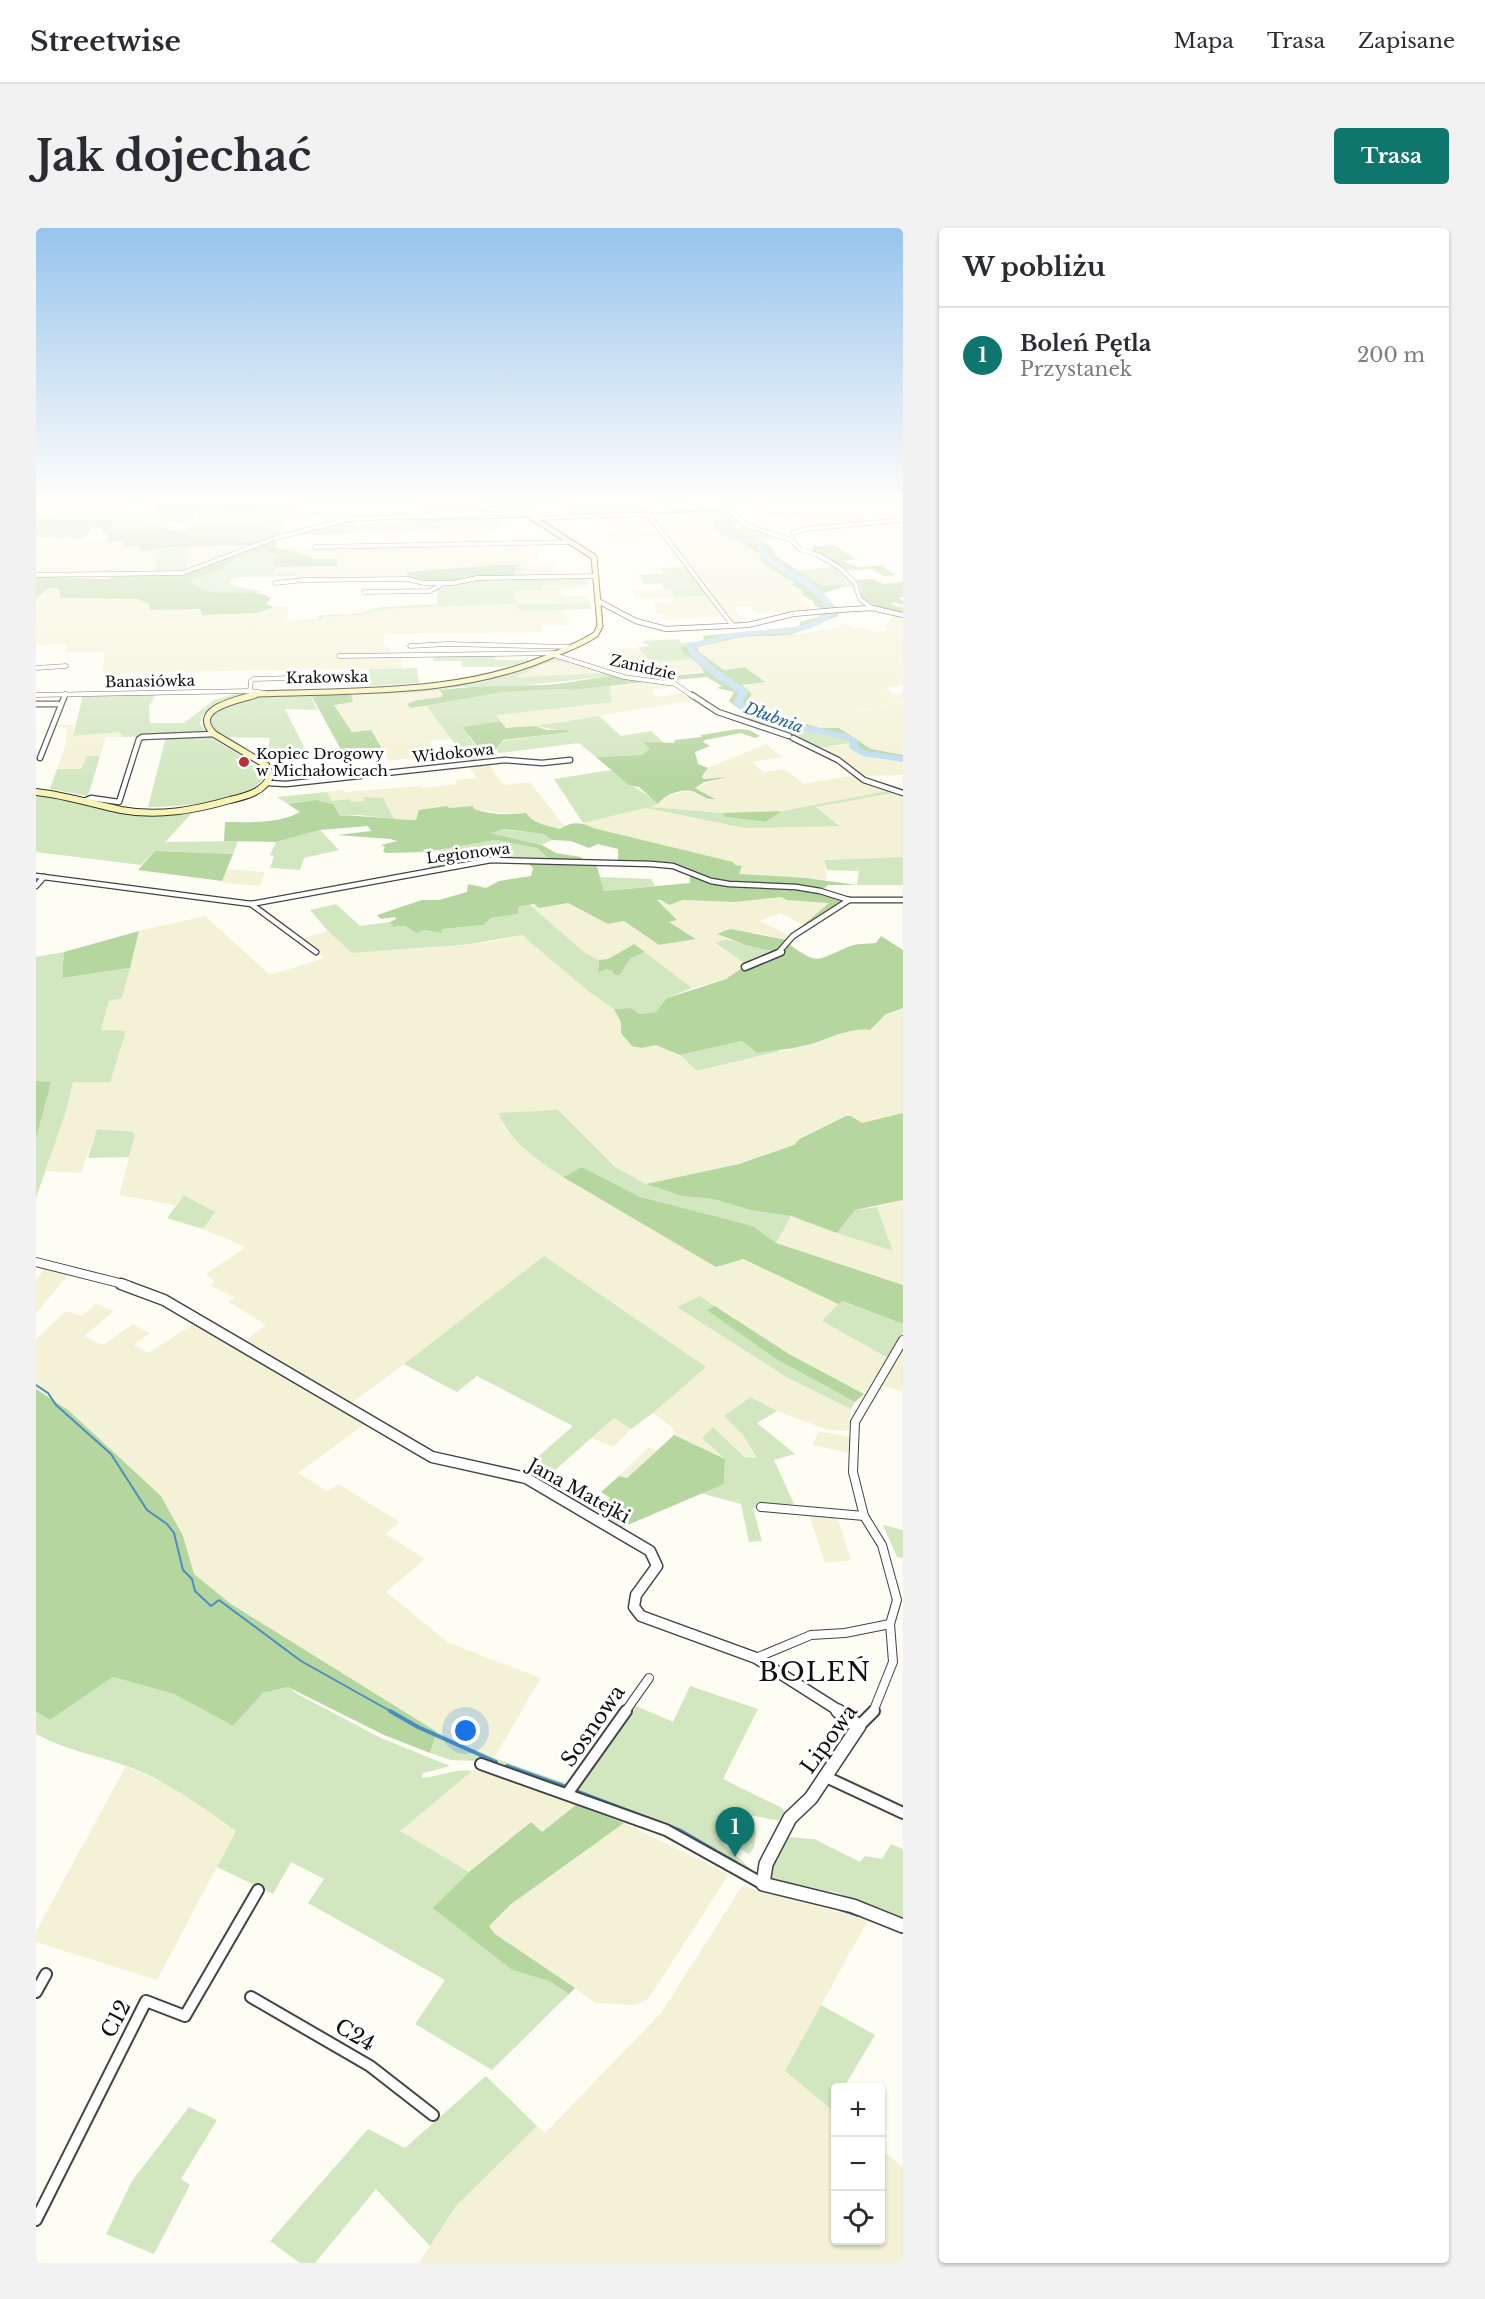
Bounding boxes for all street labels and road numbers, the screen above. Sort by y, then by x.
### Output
street label: Zanidzie [608,650,678,684]
street label: Krakowska [286,667,369,687]
street label: Banasiówka [105,671,196,691]
street label: Widokowa [410,739,495,767]
street label: Legionowa [425,838,512,868]
street label: Jana Matejki [522,1453,634,1528]
street label: Sosnowa [555,1680,631,1772]
street label: Lipowa [795,1699,863,1779]
street label: C12 [95,1996,137,2042]
street label: C24 [330,2013,380,2057]

